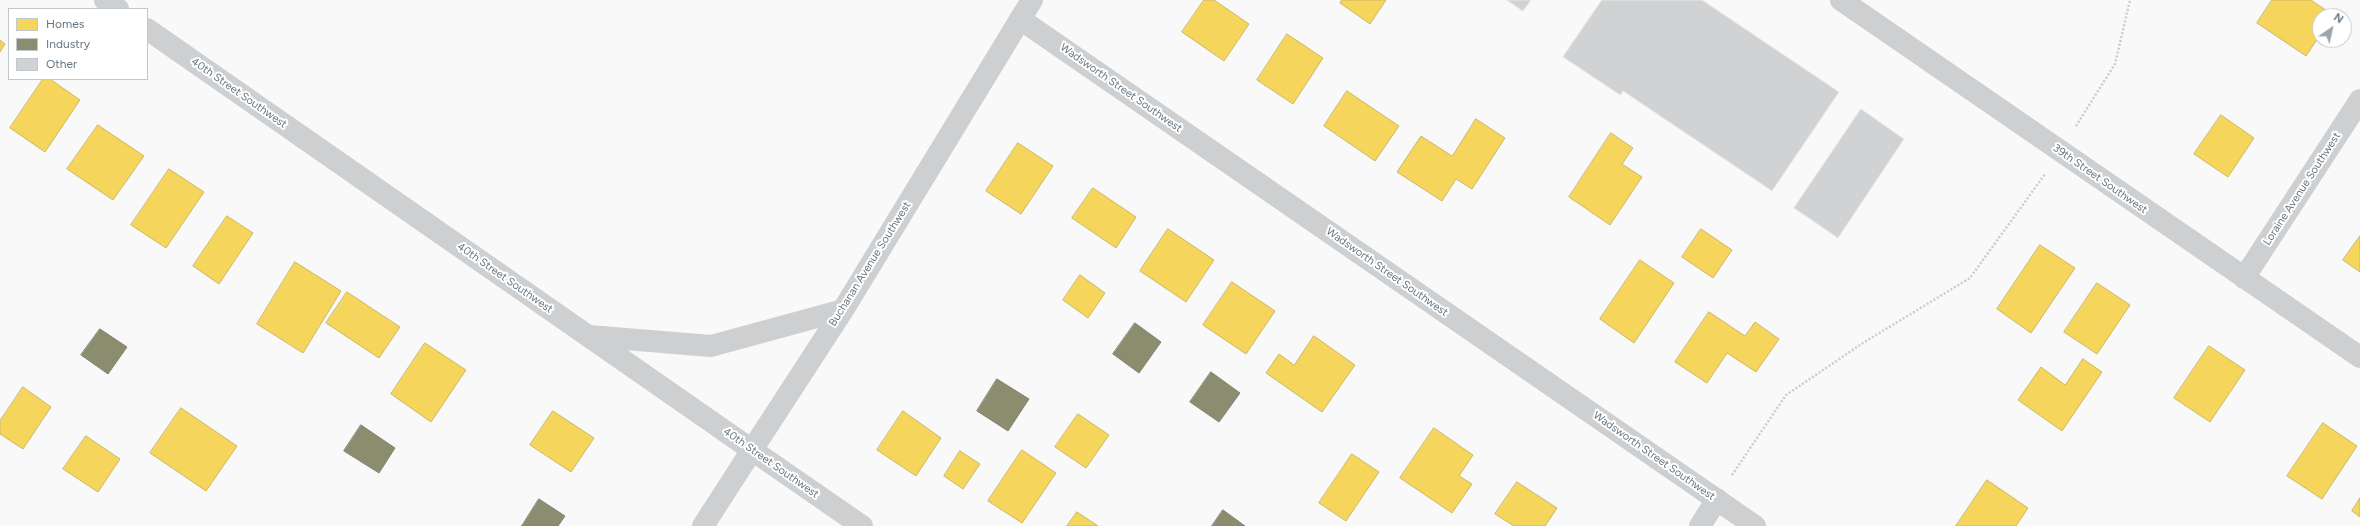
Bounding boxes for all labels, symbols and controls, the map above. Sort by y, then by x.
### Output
legend [8,8,148,80]
north arrow [2312,8,2352,48]
text: N [2331,11,2346,26]
text: Homes [46,17,84,31]
text: Industry [46,37,90,51]
street label: Wadsworth Street Southwest [1058,41,1184,135]
street label: 40th Street Southwest [189,55,289,131]
text: Other [46,57,77,71]
street label: Loraine Avenue Southwest [2261,130,2343,248]
street label: 39th Street Southwest [2050,141,2150,217]
street label: Buchanan Avenue Southwest [826,199,914,329]
street label: Wadsworth Street Southwest [1324,225,1450,319]
street label: 40th Street Southwest [455,240,555,316]
street label: Wadsworth Street Southwest [1591,409,1717,503]
street label: 40th Street Southwest [721,425,821,501]

